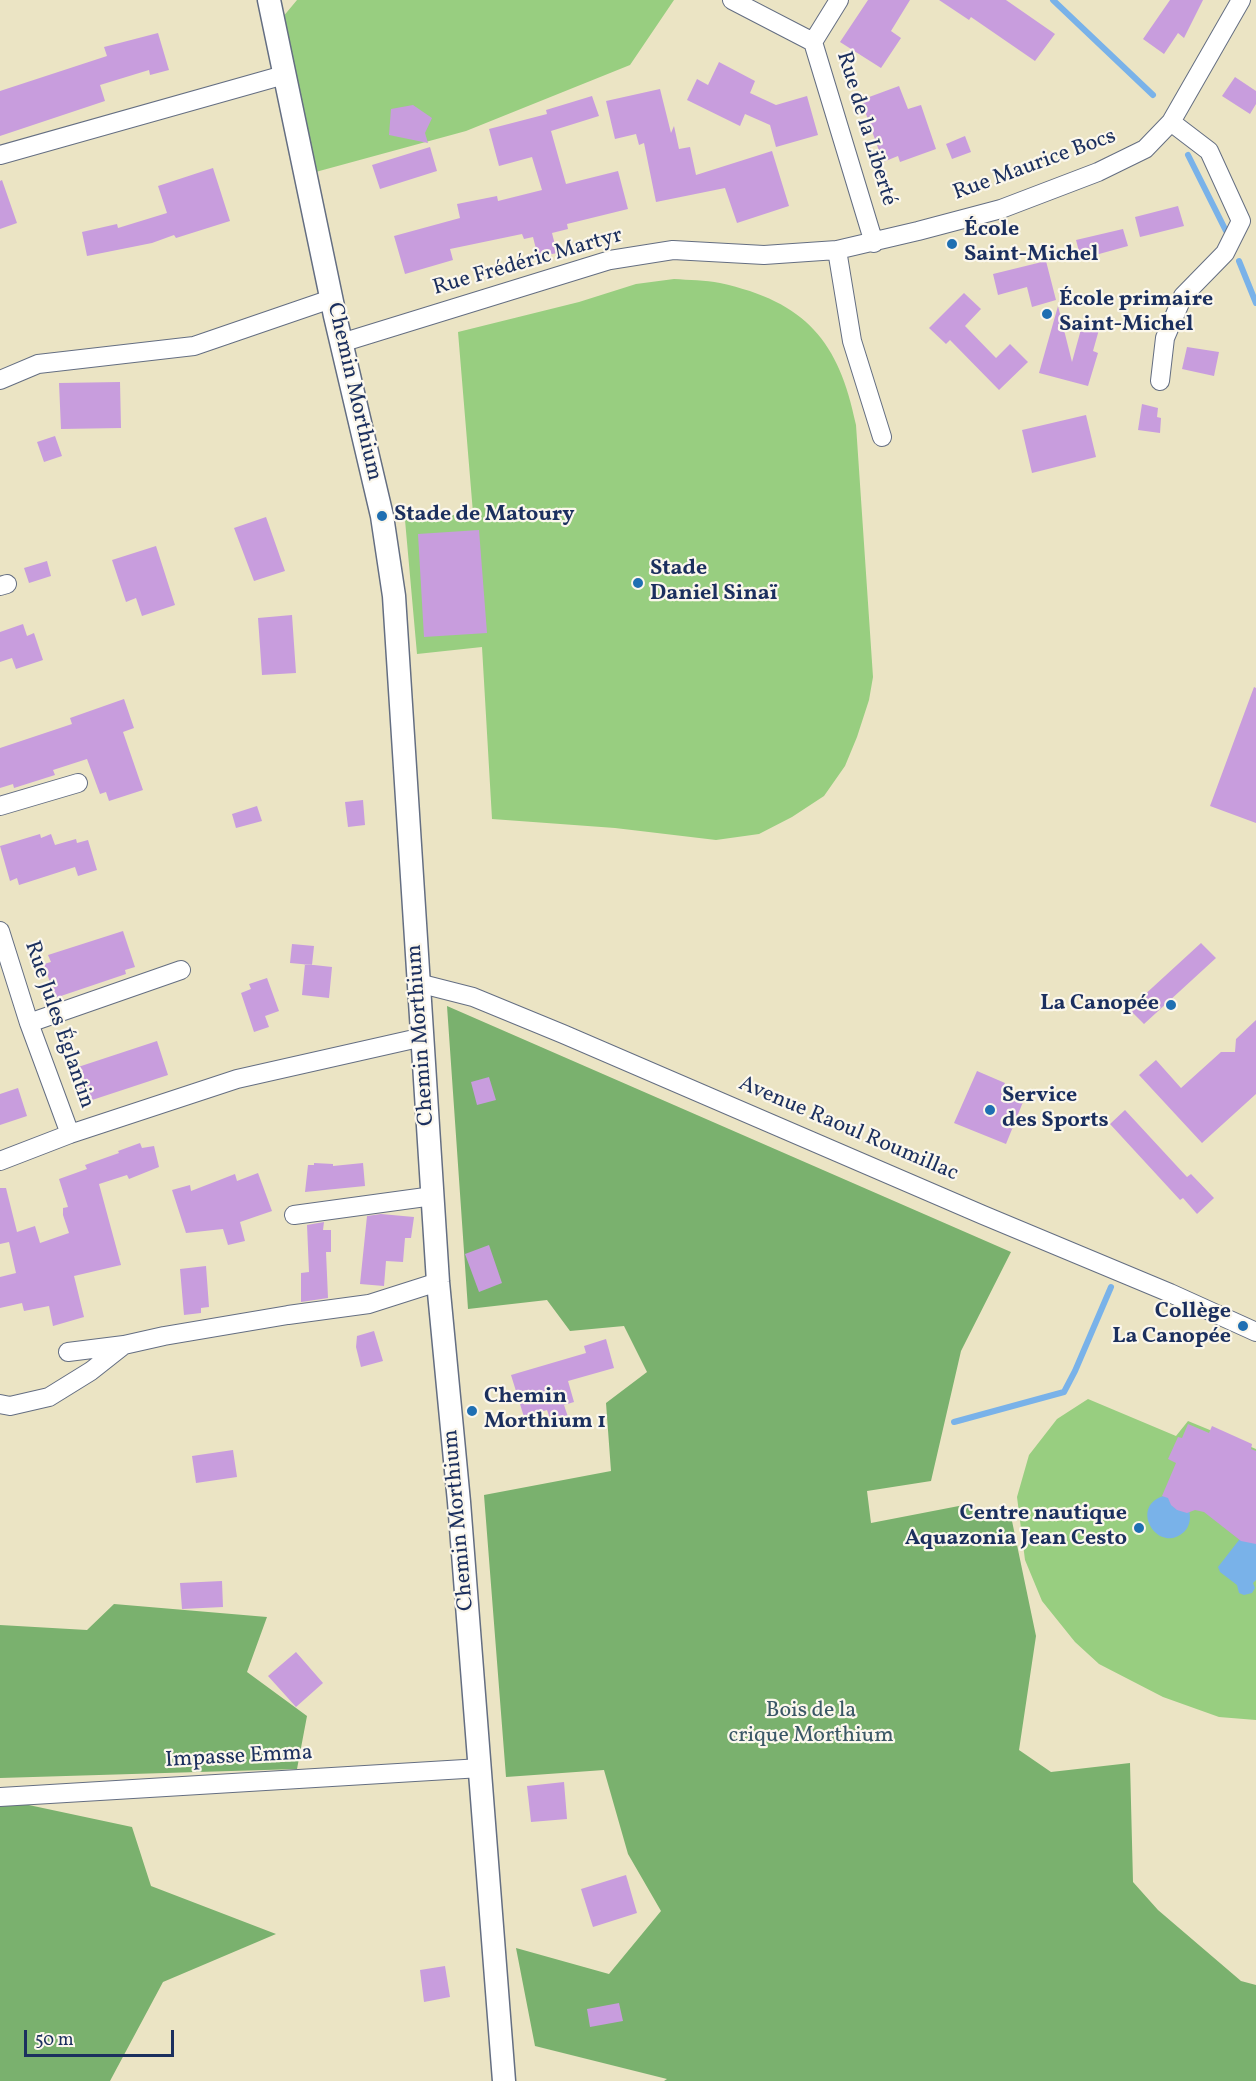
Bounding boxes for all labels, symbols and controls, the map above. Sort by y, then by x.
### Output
street label: Rue de la Liberté [829,49,901,209]
street label: Rue Maurice Bocs [950,124,1120,208]
place label: École Saint-Michel [964,218,1098,270]
street label: Rue Frédéric Martyr [430,223,626,303]
marker: École Saint-Michel [945,237,959,251]
place label: École primaire Saint-Michel [1059,288,1213,340]
street label: Chemin Morthium [320,300,386,484]
marker: École primaire Saint-Michel [1040,307,1054,321]
place label: Stade de Matoury [394,503,575,529]
marker: Stade de Matoury [375,509,389,523]
place label: Stade Daniel Sinaï [650,557,778,608]
marker: Stade Daniel Sinaï [631,576,645,590]
street label: Rue Jules Églantin [17,938,99,1112]
street label: Chemin Morthium [402,943,442,1127]
place label: La Canopée [1040,992,1159,1018]
marker: La Canopée [1164,998,1178,1012]
street label: Avenue Raoul Roumillac [734,1072,962,1188]
place label: Service des Sports [1002,1084,1109,1136]
marker: Service des Sports [983,1103,997,1117]
place label: Collège La Canopée [1112,1300,1231,1352]
marker: Collège La Canopée [1236,1319,1250,1333]
place label: Chemin Morthium 1 [484,1385,606,1436]
marker: Chemin Morthium 1 [465,1404,479,1418]
street label: Chemin Morthium [439,1428,481,1612]
place label: Centre nautique Aquazonia Jean Cesto [905,1502,1127,1554]
marker: Centre nautique Aquazonia Jean Cesto [1132,1521,1146,1535]
park label: Bois de la crique Morthium [728,1699,894,1750]
street label: Impasse Emma [165,1741,313,1775]
scale bar [27,2018,177,2056]
text: 50 m [35,2028,74,2053]

